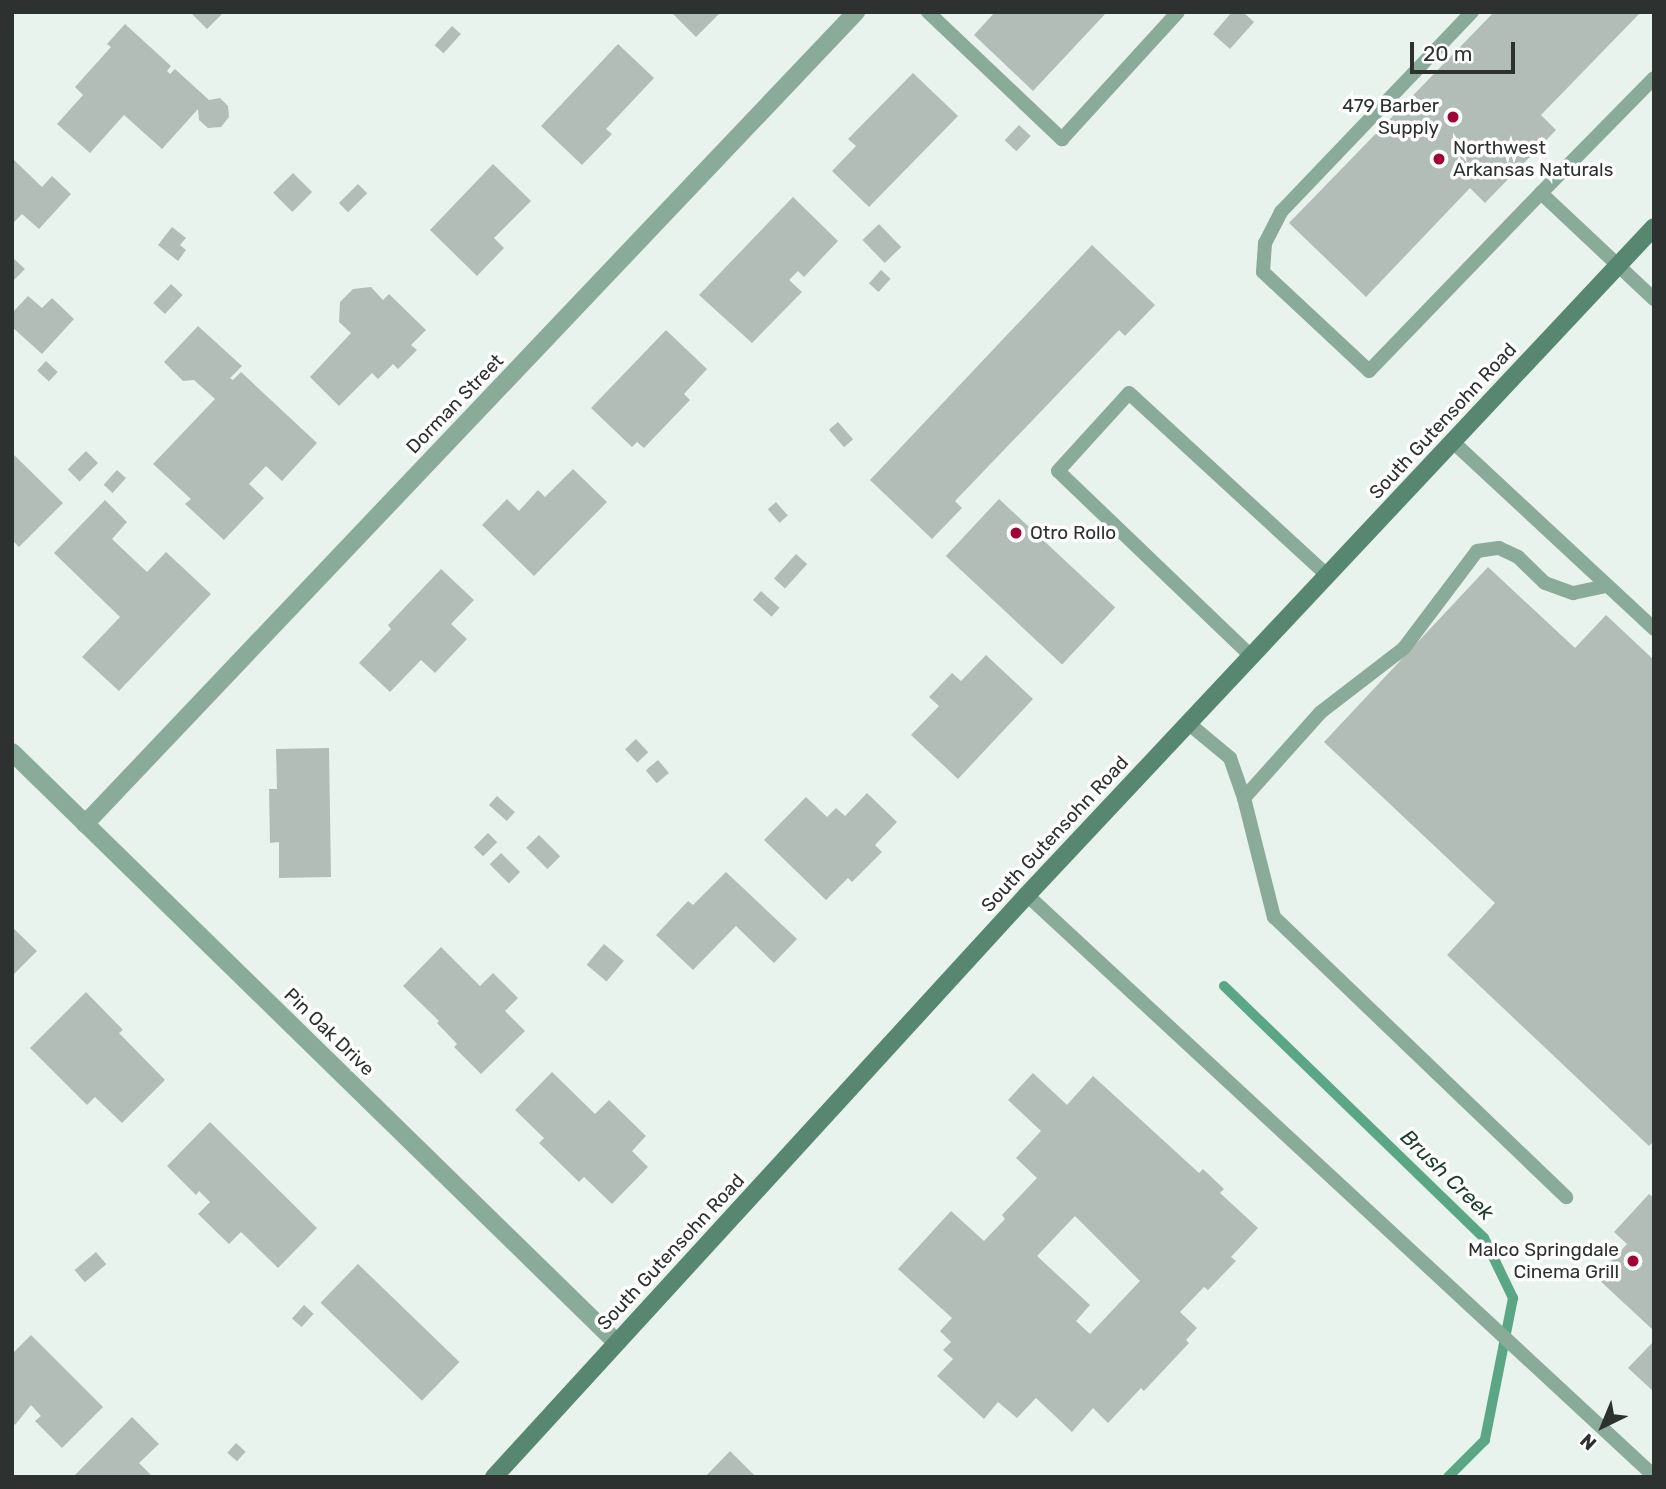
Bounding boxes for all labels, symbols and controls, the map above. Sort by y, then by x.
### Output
scale bar [1414,28,1519,72]
text: 20 m [1423,41,1472,66]
place label: 479 Barber Supply [1342,95,1439,139]
marker: 479 Barber Supply [1445,109,1461,125]
place label: Northwest Arkansas Naturals [1453,137,1613,181]
marker: Northwest Arkansas Naturals [1431,151,1447,167]
street label: South Gutensohn Road [1365,338,1521,504]
street label: Dorman Street [402,349,508,459]
place label: Otro Rollo [1030,522,1116,544]
marker: Otro Rollo [1008,525,1024,541]
street label: South Gutensohn Road [977,751,1133,917]
street label: Pin Oak Drive [279,983,379,1081]
water label: Brush Creek [1395,1124,1499,1226]
street label: South Gutensohn Road [593,1169,749,1335]
place label: Malco Springdale Cinema Grill [1468,1239,1619,1283]
marker: Malco Springdale Cinema Grill [1625,1253,1641,1269]
north arrow [1568,1391,1638,1461]
text: N [1576,1429,1601,1455]

